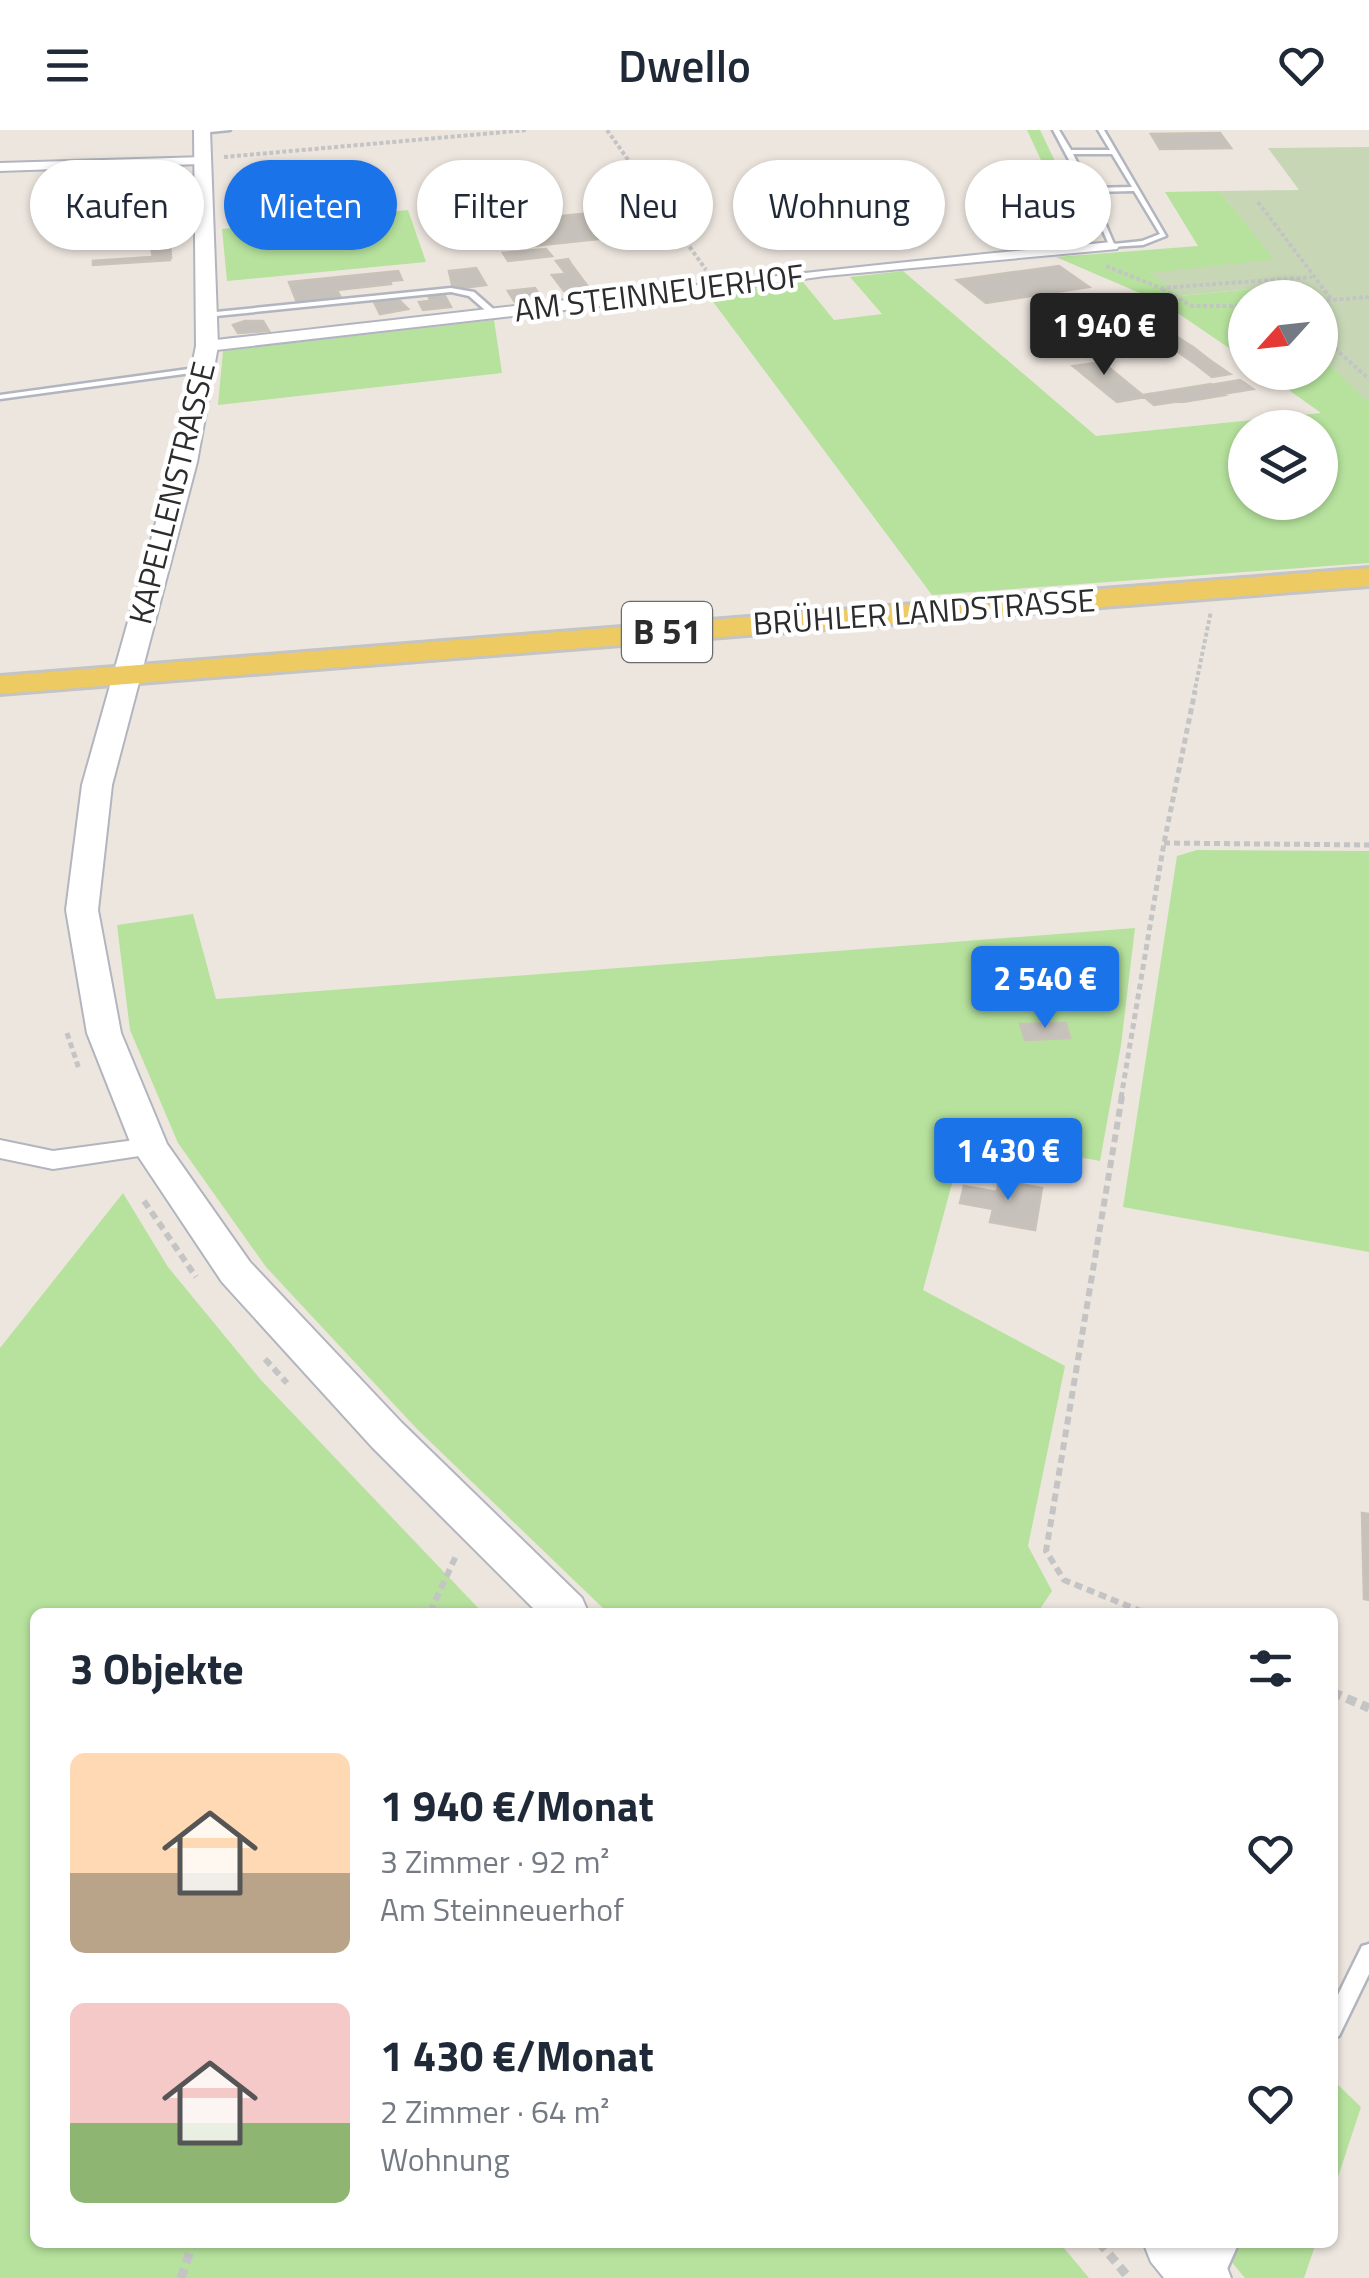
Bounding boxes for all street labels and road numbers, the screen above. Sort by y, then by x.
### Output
street label: AM STEINNEUERHOF [511,250,806,334]
street label: KAPELLENSTRASSE [115,357,227,629]
street label: BRÜHLER LANDSTRASSE [751,575,1097,647]
road number: B 51 [622,602,712,662]

